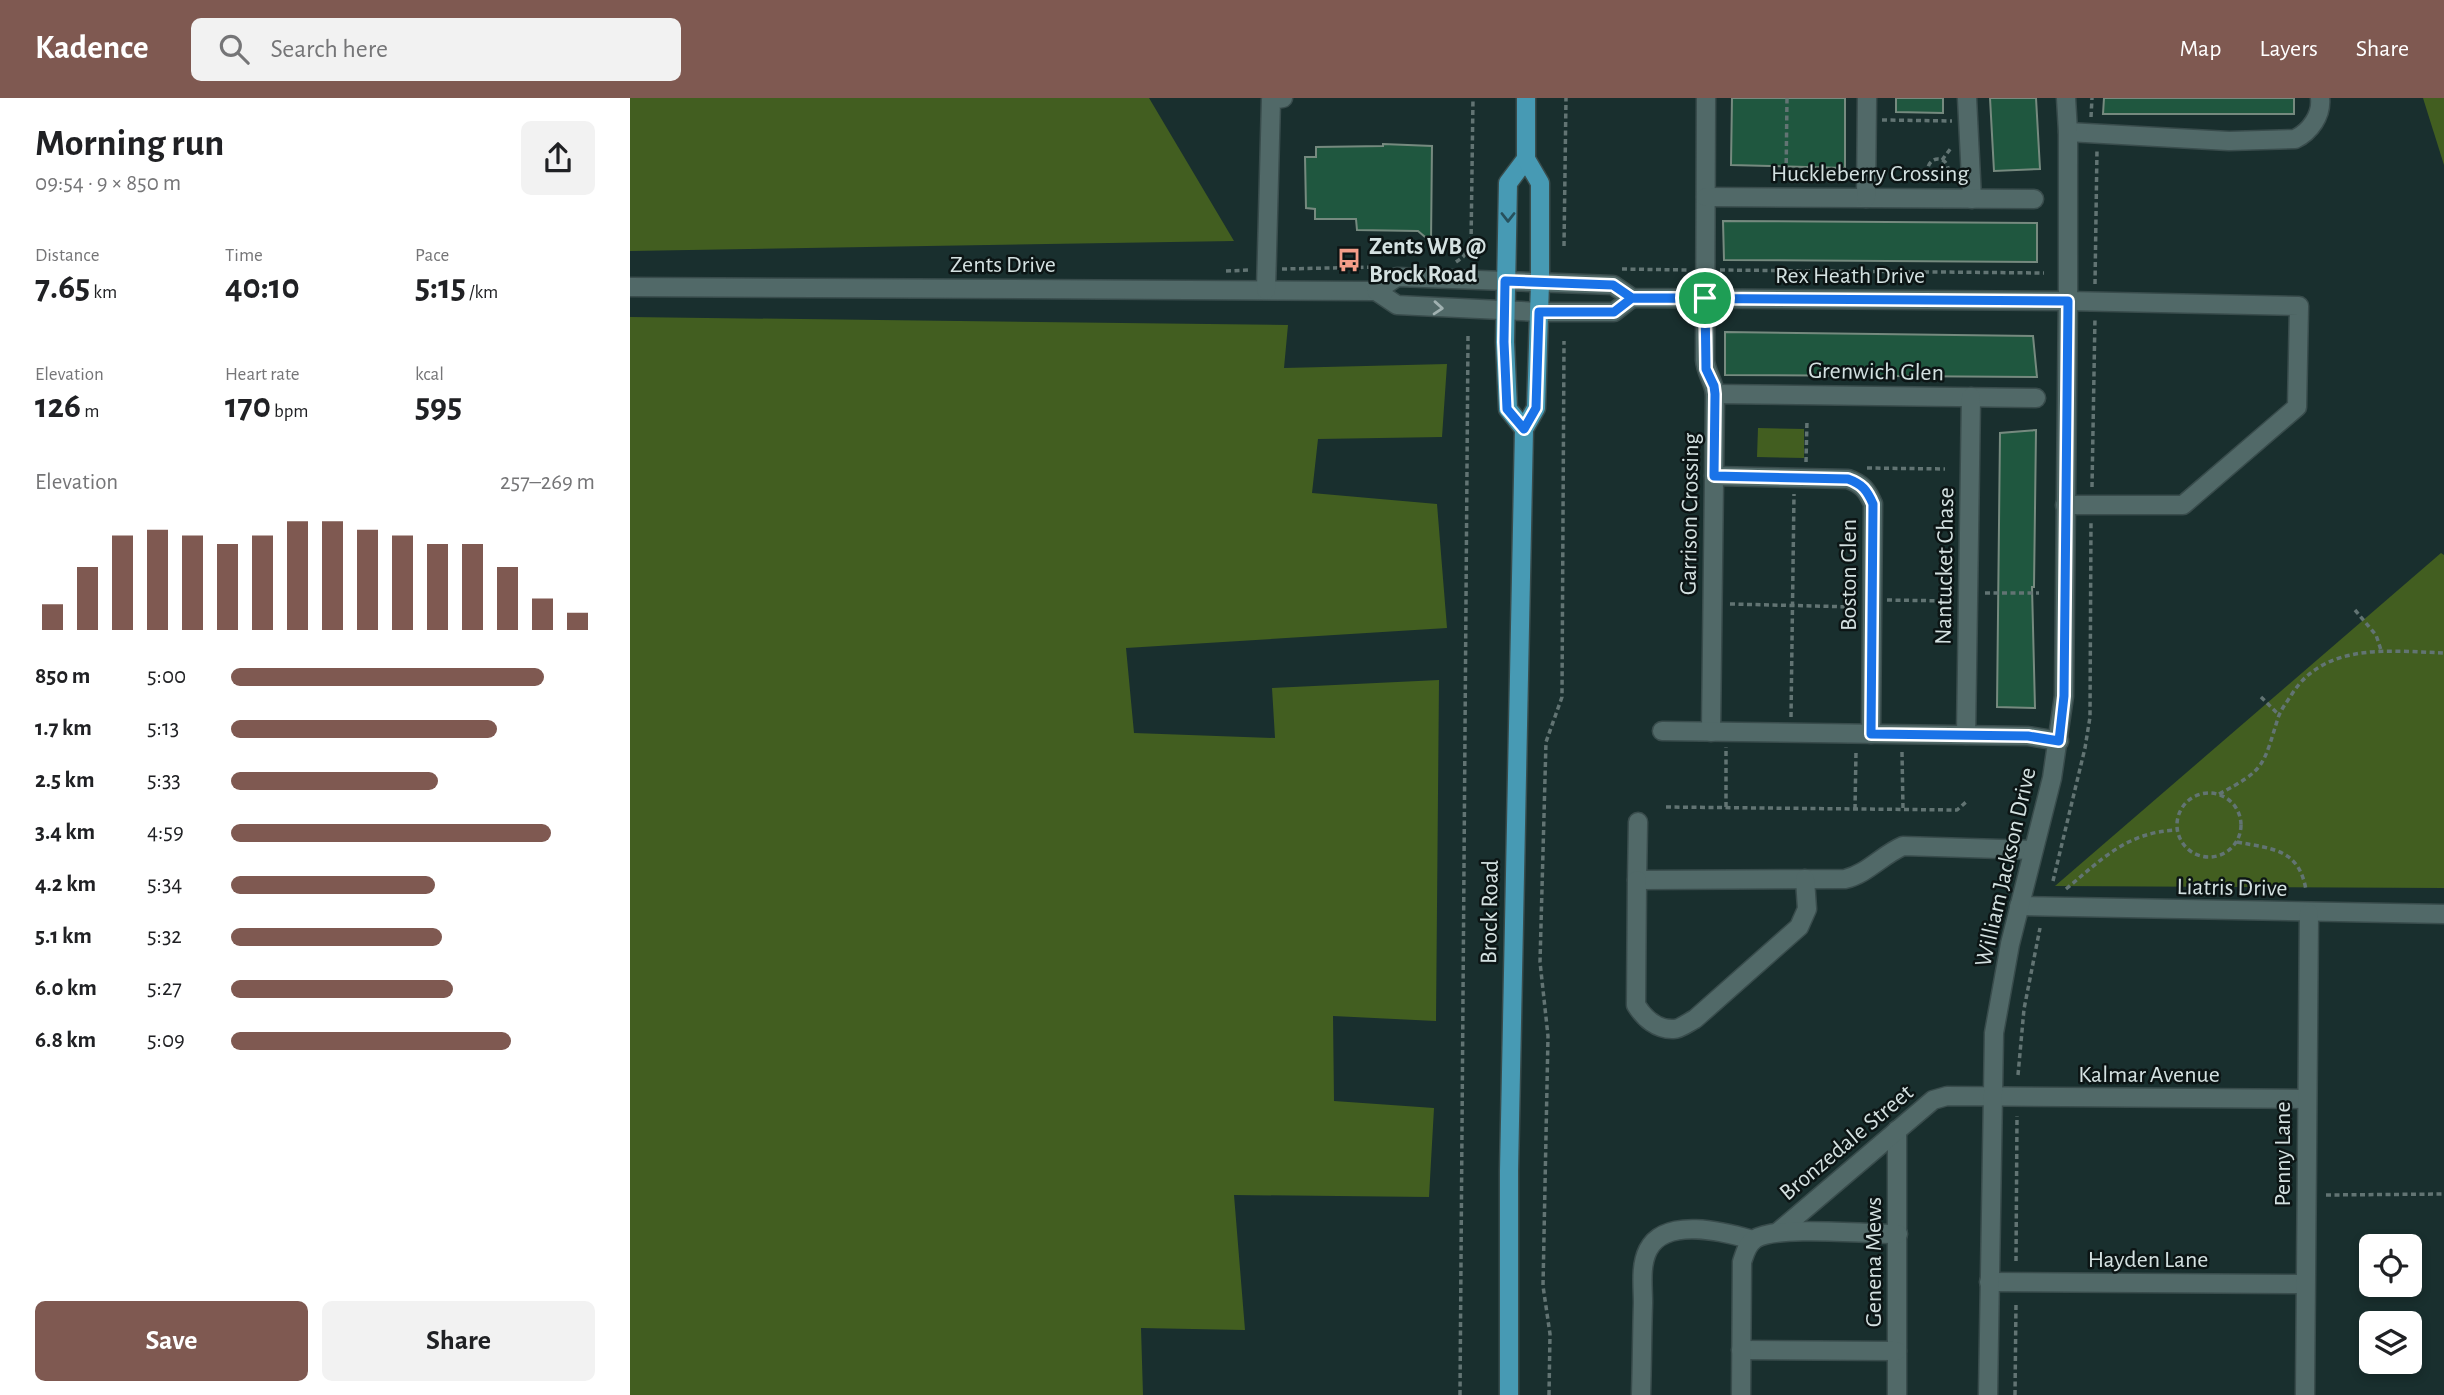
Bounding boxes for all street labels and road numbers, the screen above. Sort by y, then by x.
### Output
street label: Huckleberry Crossing [1771,162,1969,186]
street label: Zents Drive [950,253,1056,277]
street label: Rex Heath Drive [1775,264,1925,288]
street label: Grenwich Glen [1808,359,1944,385]
street label: Garrison Crossing [1677,432,1703,595]
street label: Nantucket Chase [1932,487,1958,645]
street label: Boston Glen [1837,519,1861,631]
street label: William Jackson Drive [1971,765,2041,969]
street label: Brock Road [1477,860,1503,964]
street label: Liatris Drive [2176,875,2288,901]
street label: Kalmar Avenue [2078,1063,2220,1087]
street label: Bronzedale Street [1775,1080,1918,1205]
street label: Penny Lane [2271,1101,2295,1207]
street label: Genena Mews [1862,1197,1886,1327]
street label: Hayden Lane [2088,1248,2208,1272]

